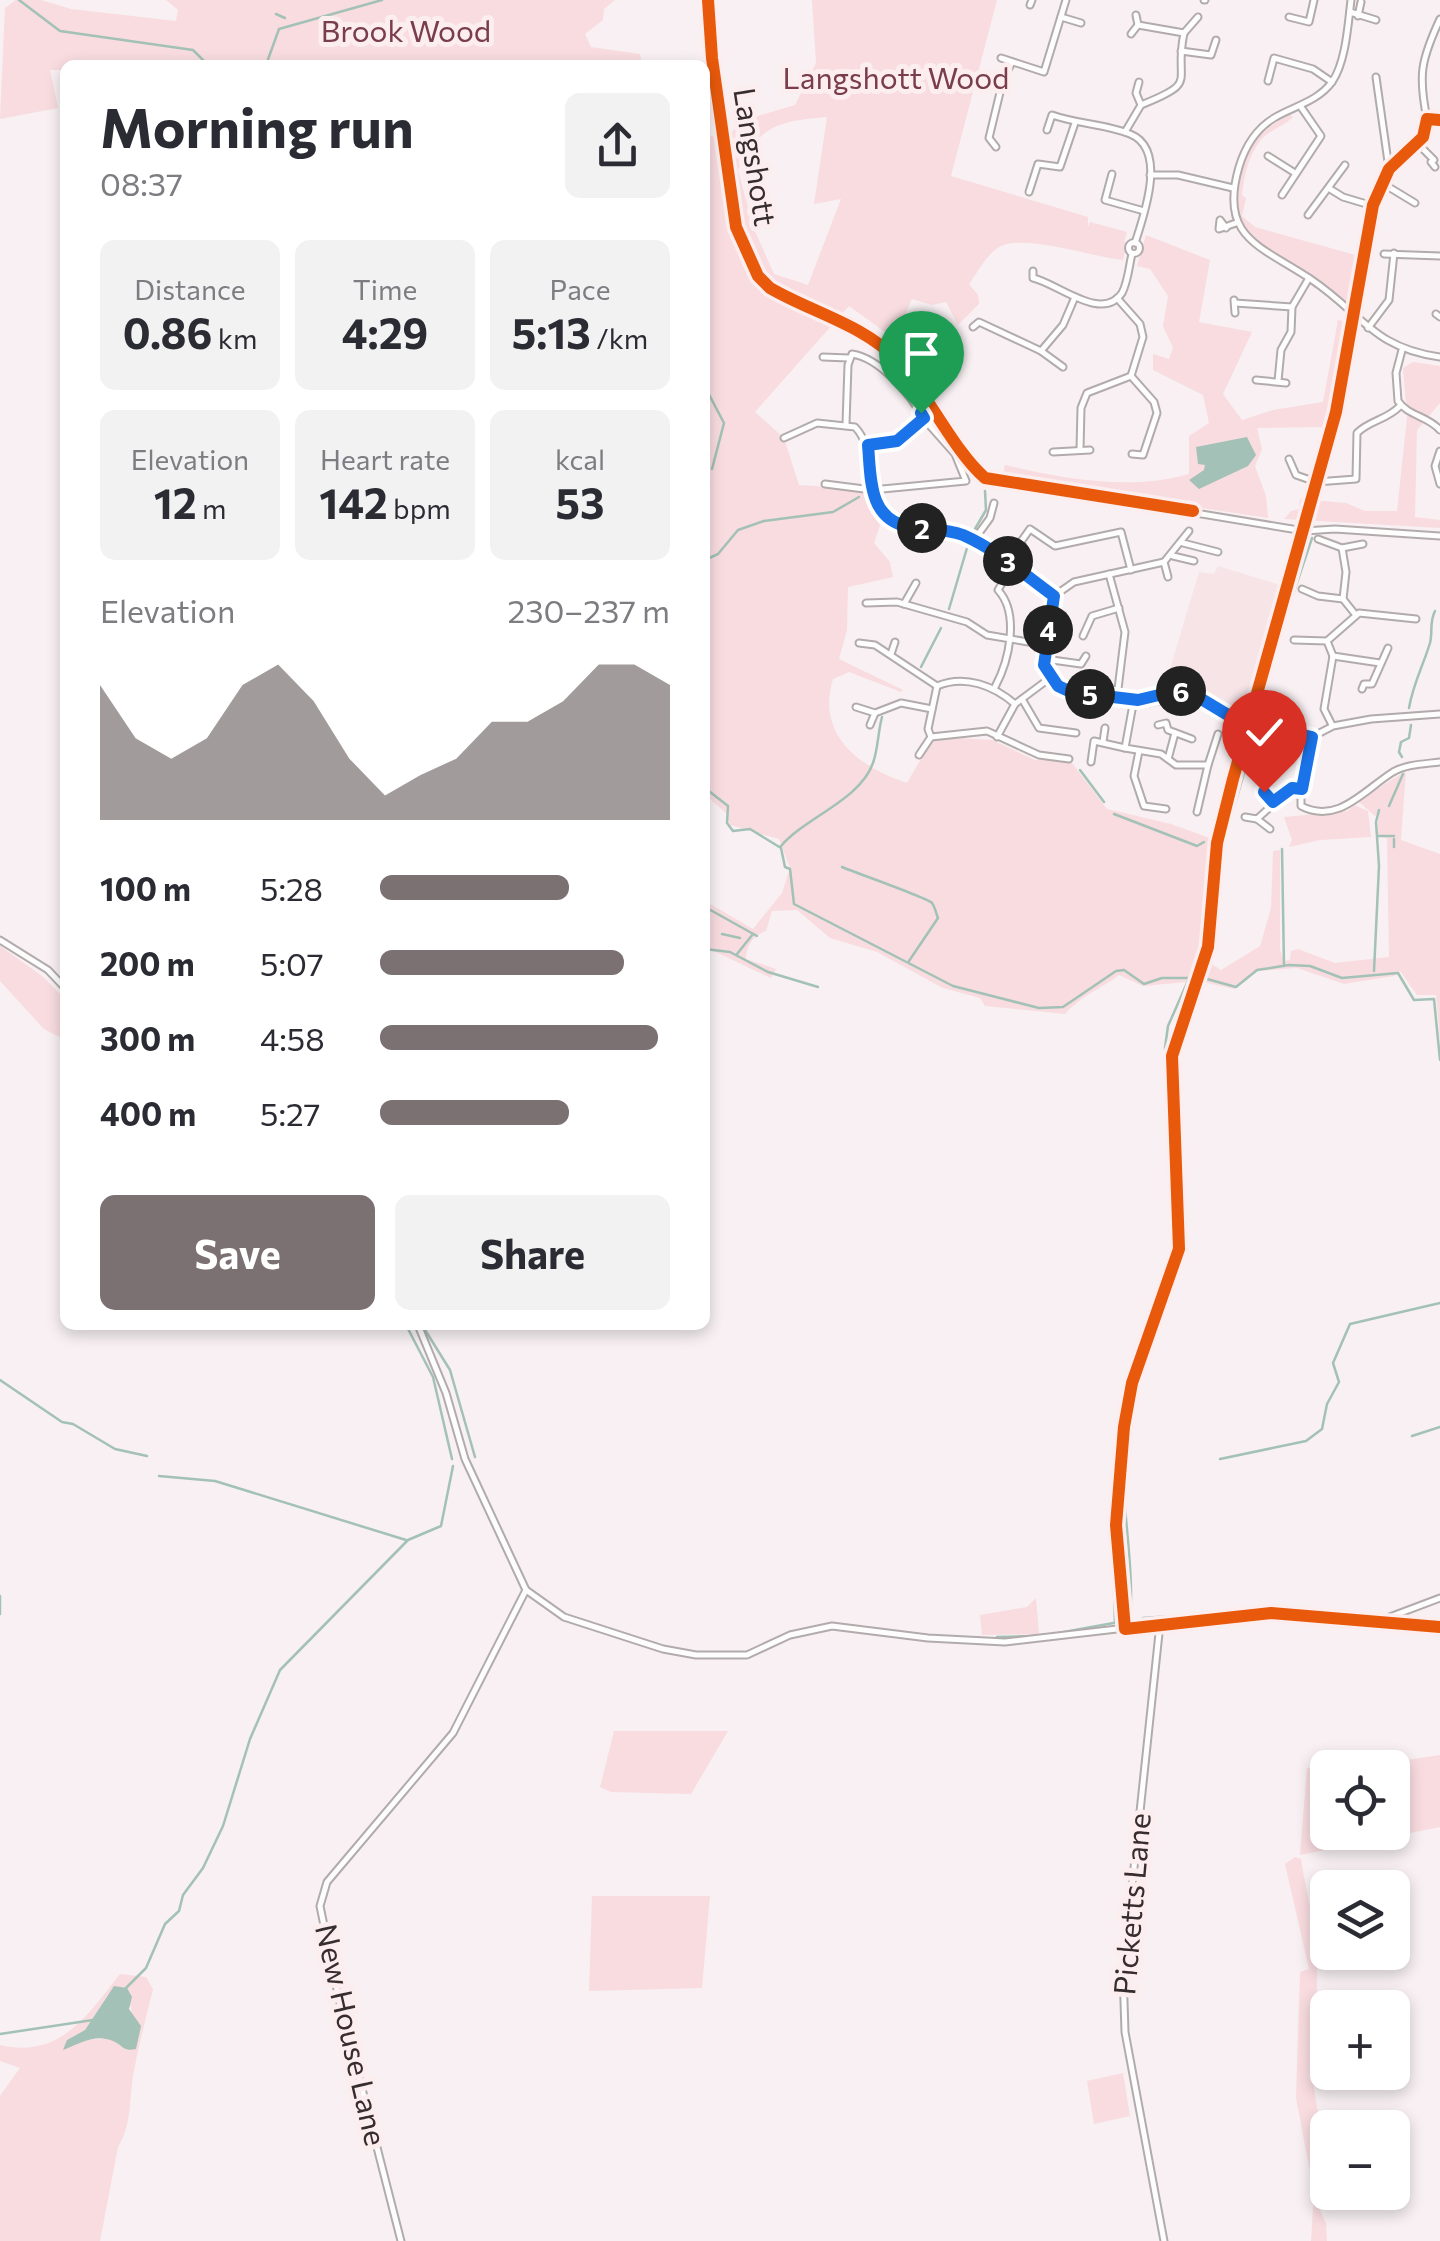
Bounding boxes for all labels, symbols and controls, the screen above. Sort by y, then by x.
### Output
park label: Brook Wood [321,11,491,48]
park label: Langshott Wood [783,58,1009,95]
street label: Langshott [727,85,786,228]
text: Morning run [100,92,414,159]
button: share [565,93,670,198]
text: 08:37 [100,163,183,203]
text: Distance [134,272,246,306]
text: Time [353,272,417,306]
text: Pace [550,272,610,306]
text: 0.86 [123,306,212,358]
text: 4:29 [342,306,428,358]
text: 5:13 [512,306,591,358]
pin [879,311,964,414]
text: km [212,321,257,355]
text: /km [591,321,648,355]
icon: arrive [894,326,949,381]
text: Elevation [131,442,249,476]
text: Heart rate [320,442,450,476]
text: kcal [555,442,605,476]
text: 12 [154,476,197,528]
text: 142 [319,476,388,528]
text: 53 [556,476,604,528]
text: m [197,491,226,525]
text: bpm [388,491,451,525]
pin: 2 [897,503,947,553]
text: 2 [914,511,930,545]
pin: 3 [983,536,1033,586]
text: 3 [1000,544,1016,578]
text: Elevation [100,590,235,630]
text: 230–237 m [507,590,670,630]
pin: 4 [1023,605,1073,655]
text: 4 [1039,613,1057,647]
pin: 6 [1156,666,1206,716]
pin: 5 [1065,669,1115,719]
text: 6 [1172,674,1190,708]
text: 5 [1082,677,1098,711]
pin [1222,690,1307,793]
icon: check [1237,705,1292,760]
text: 100 m [100,868,191,908]
text: 5:28 [260,868,323,908]
text: 200 m [100,943,195,983]
text: 5:07 [260,943,324,983]
text: 300 m [100,1018,195,1058]
text: 4:58 [260,1018,325,1058]
text: 400 m [100,1093,196,1133]
text: 5:27 [260,1093,321,1133]
button: Save [100,1195,375,1310]
button: Share [395,1195,670,1310]
map controls [1310,1750,1410,2210]
button: locate [1310,1750,1410,1850]
street label: Picketts Lane [1104,1811,1157,1996]
button: layers [1310,1870,1410,1970]
street label: New House Lane [309,1920,396,2149]
button: + [1310,1990,1410,2090]
button: − [1310,2110,1410,2210]

